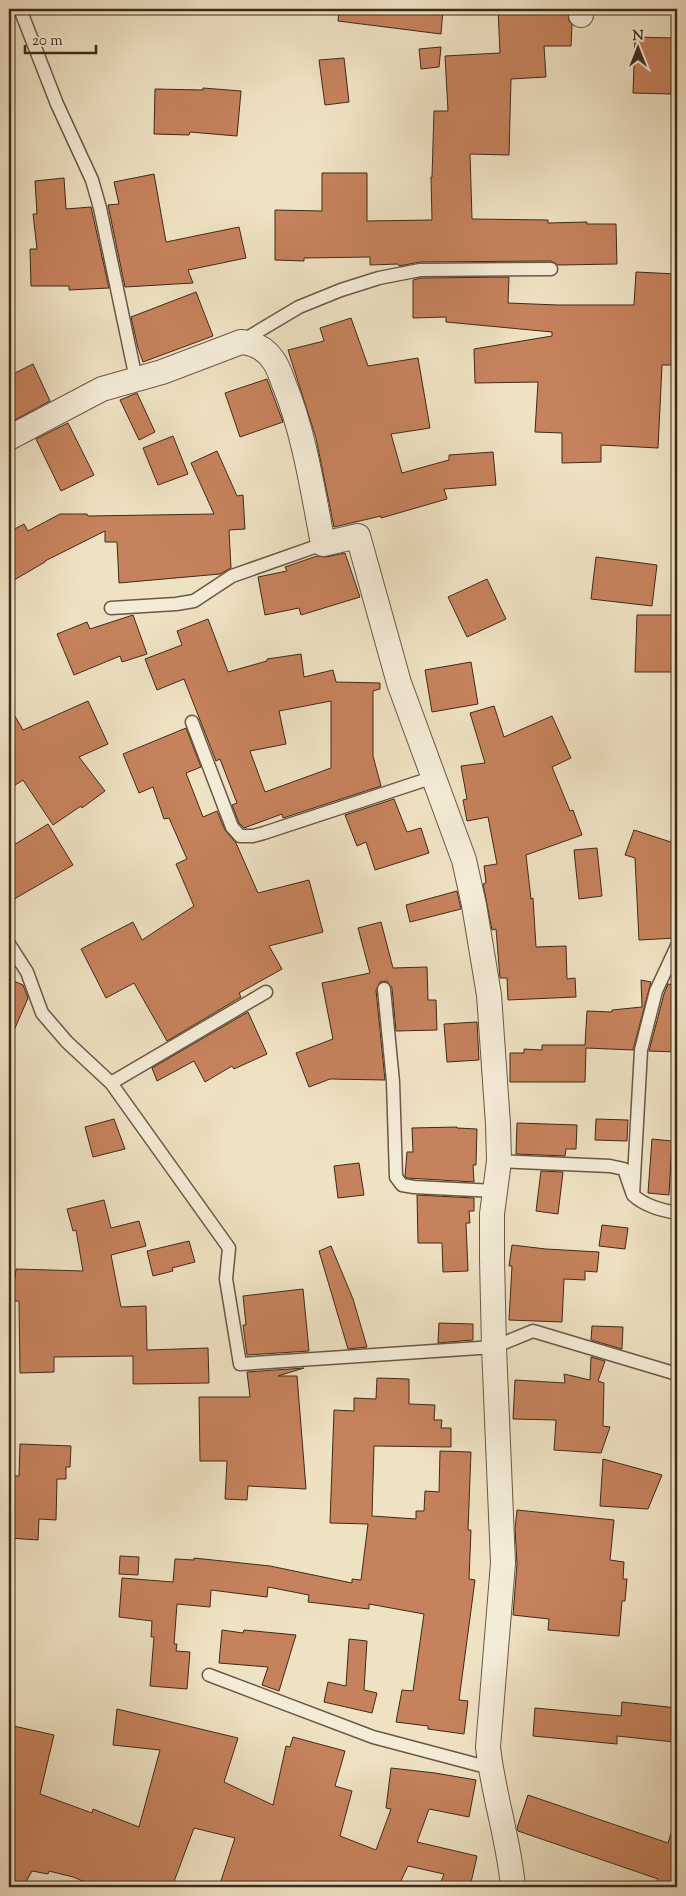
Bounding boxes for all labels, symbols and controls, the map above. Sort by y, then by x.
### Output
scale bar [25,22,96,54]
north arrow [614,22,664,72]
text: N [632,27,644,47]
text: 20 m [32,31,63,52]

